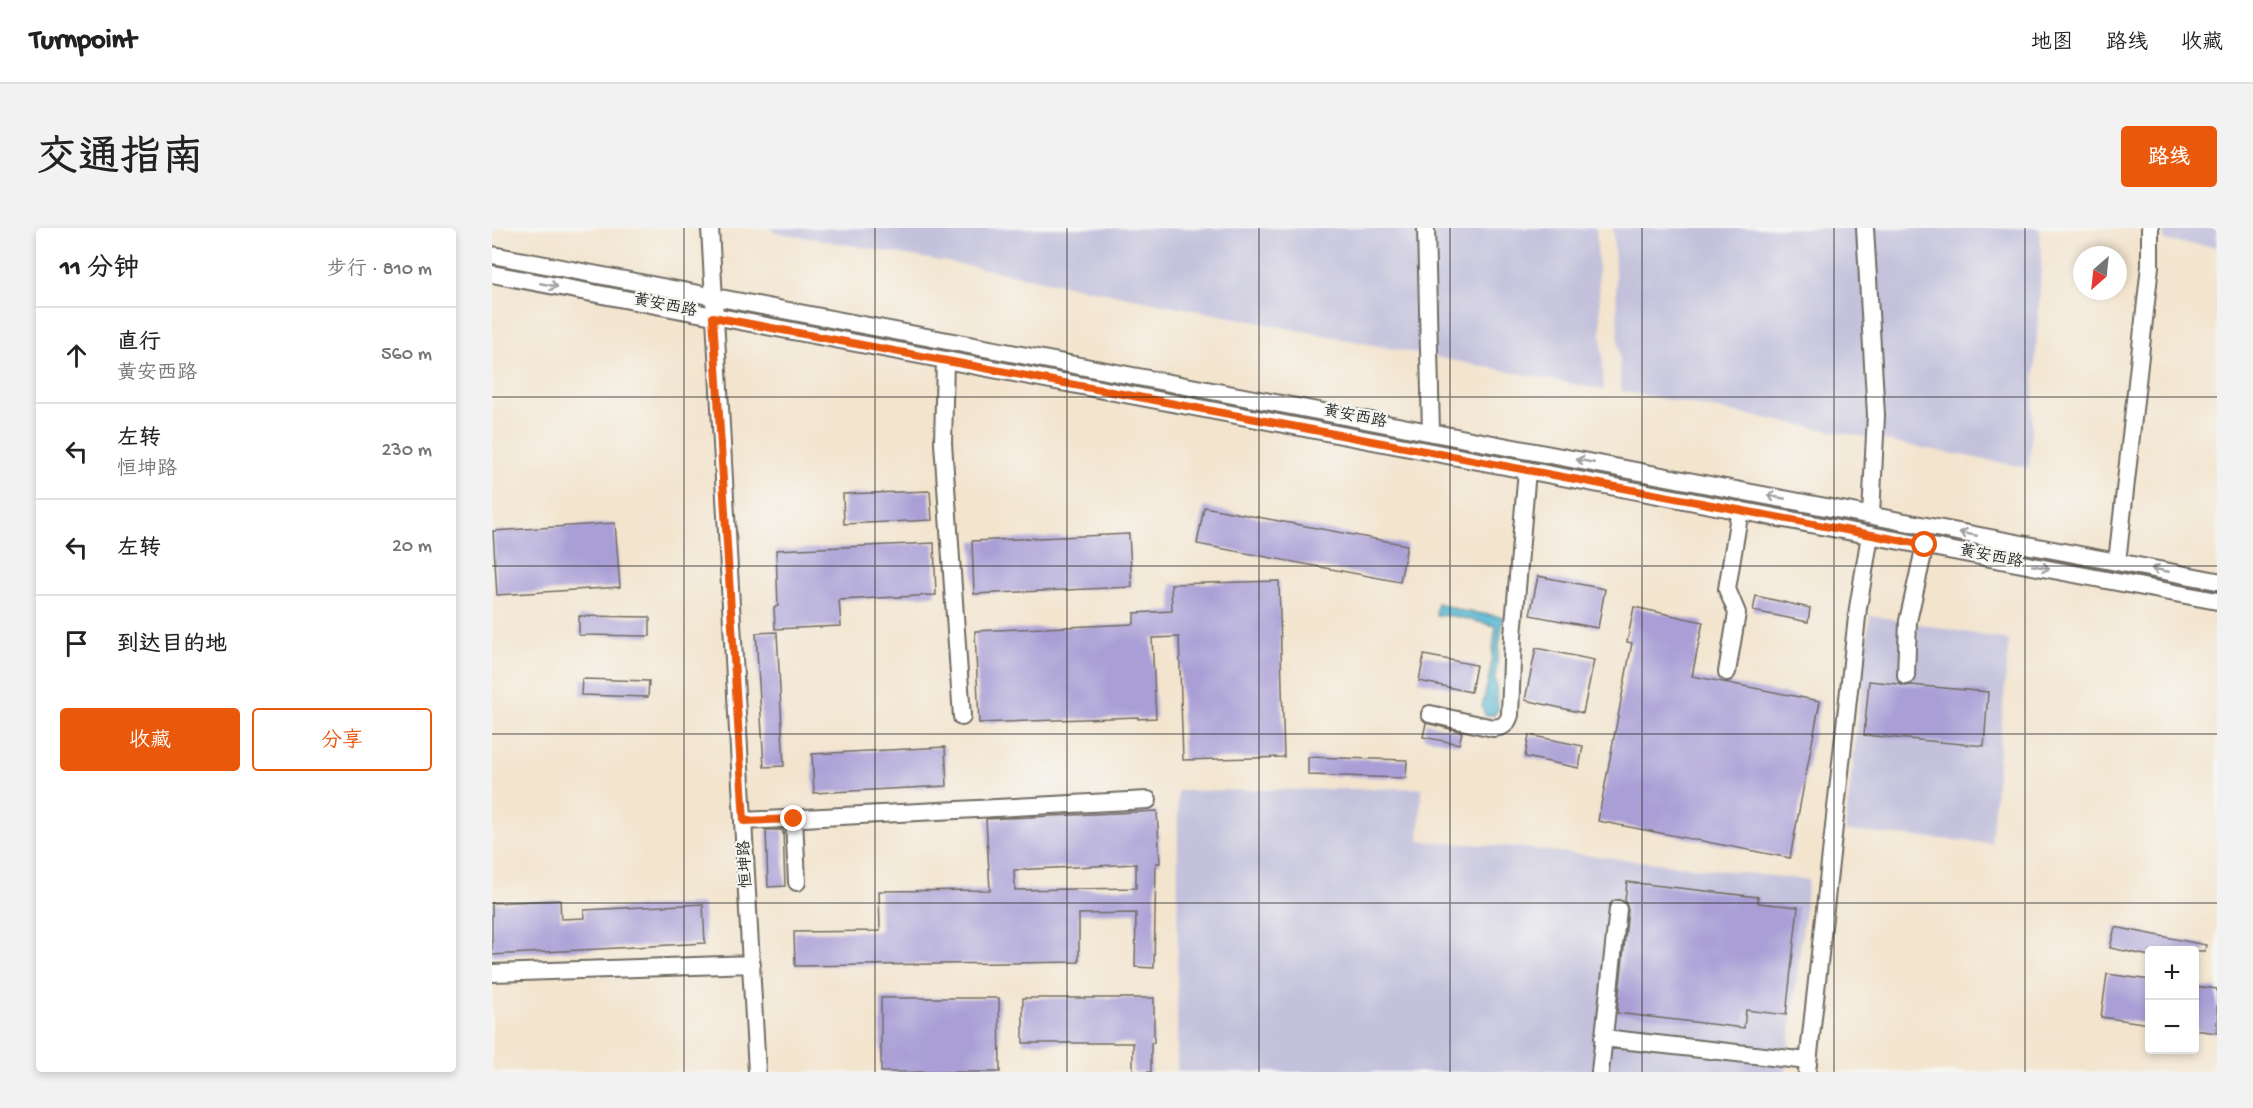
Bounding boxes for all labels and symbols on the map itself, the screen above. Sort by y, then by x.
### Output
north arrow [2073,246,2127,300]
one-way arrow [539,280,559,291]
street label: 黄安西路 [632,290,699,322]
street label: 黄安西路 [1322,401,1389,433]
one-way arrow [1575,455,1595,466]
one-way arrow [1767,491,1787,502]
one-way arrow [1959,528,1978,539]
route start [1911,531,1937,557]
street label: 黄安西路 [1958,541,2025,573]
one-way arrow [2031,562,2050,573]
one-way arrow [2150,564,2170,575]
route end [780,805,806,831]
street label: 恒坤路 [734,840,758,889]

